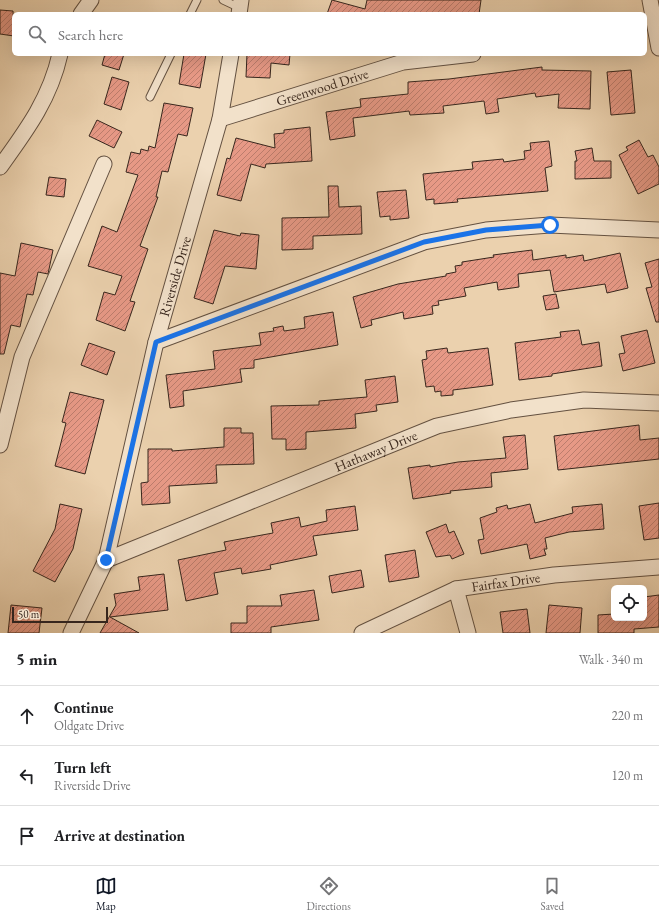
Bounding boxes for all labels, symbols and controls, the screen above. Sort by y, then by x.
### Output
search box [12,12,647,56]
icon: search [26,23,48,45]
text: Search here [58,25,123,44]
street label: Greenwood Drive [274,64,371,110]
route start [541,216,559,234]
street label: Riverside Drive [155,234,195,318]
street label: Hathaway Drive [332,426,420,476]
route end [97,551,115,569]
street label: Fairfax Drive [470,568,542,596]
map controls [611,585,647,621]
button: locate [611,585,647,621]
scale bar [12,605,108,624]
text: 50 m [18,607,39,621]
text: 5 min [16,648,57,670]
text: Walk · 340 m [579,651,643,668]
text: Continue [54,698,114,717]
icon: ahead [16,705,38,727]
text: 220 m [612,707,643,724]
text: Oldgate Drive [54,717,124,734]
text: Turn left [54,758,111,777]
icon: left [16,765,38,787]
text: 120 m [612,767,643,784]
text: Riverside Drive [54,777,131,794]
icon: arrive [16,825,38,847]
text: Arrive at destination [54,826,185,845]
tab: Map [95,875,117,913]
tab: Directions [307,875,351,913]
tab: Saved [541,875,564,913]

